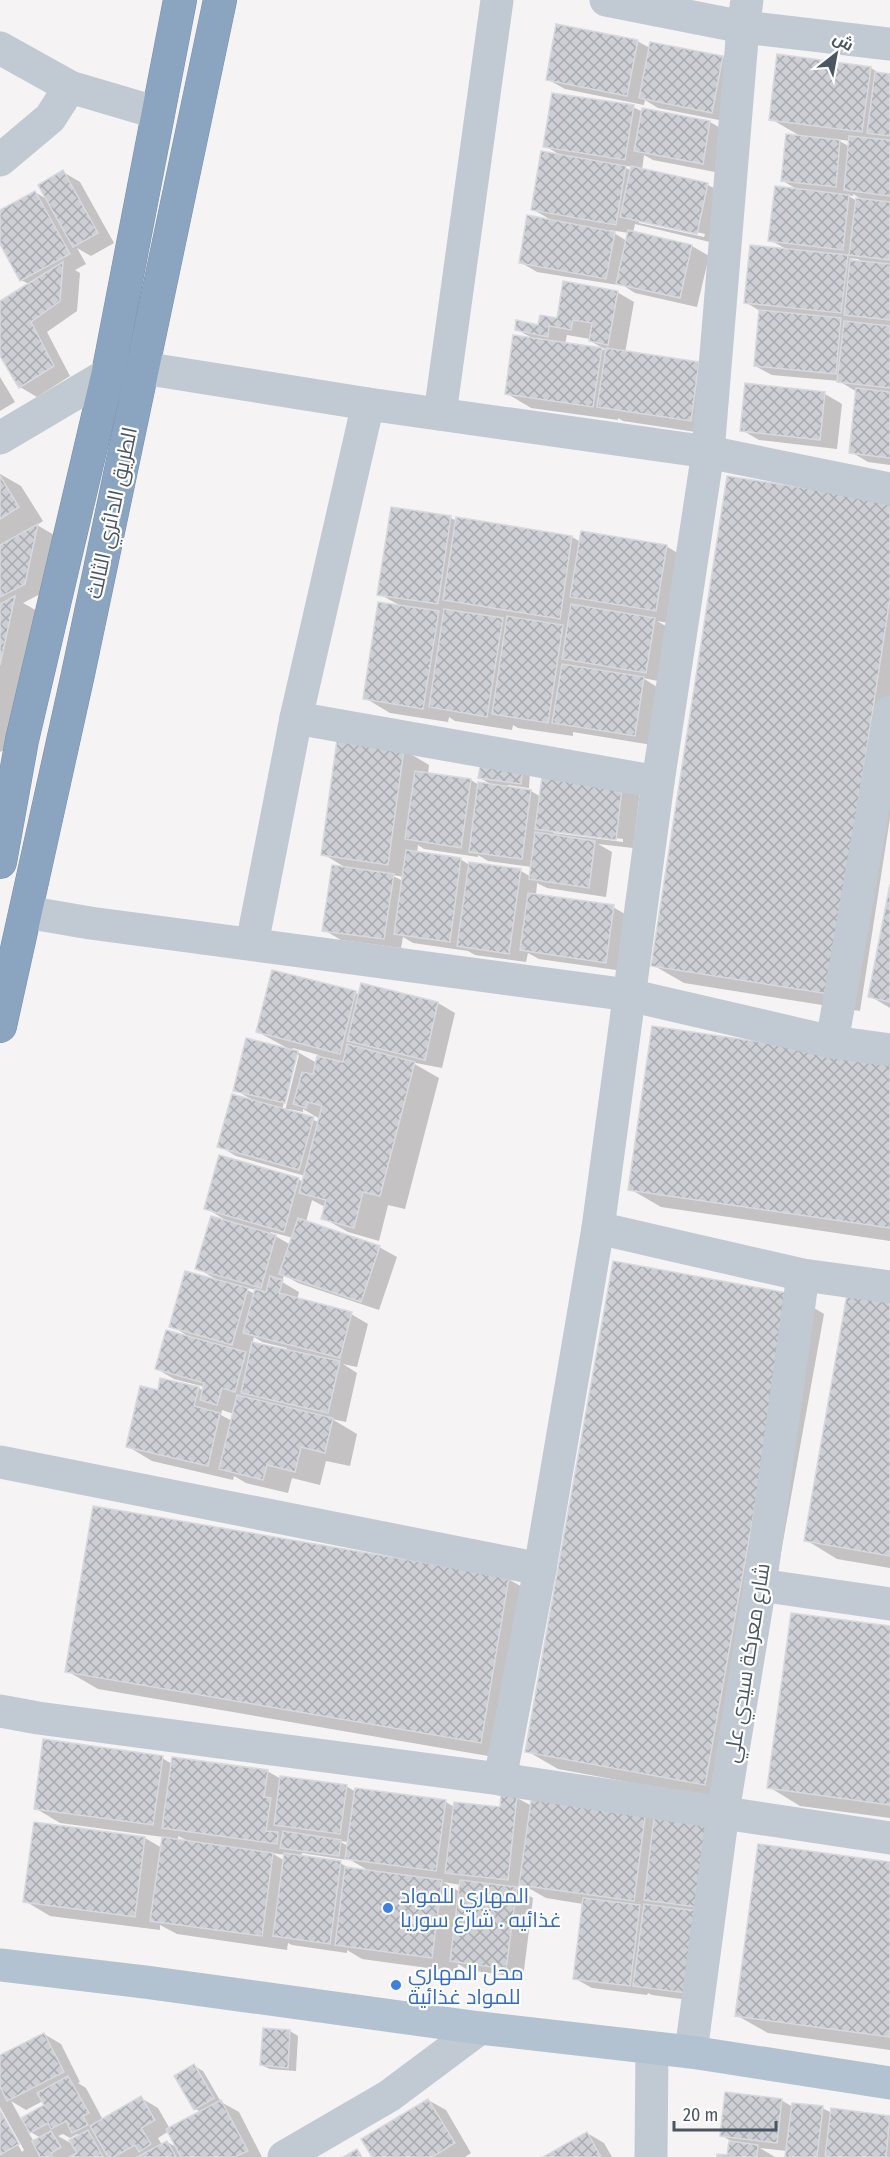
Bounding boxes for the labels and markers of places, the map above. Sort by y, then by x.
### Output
place label: المهاري للمواد غذائيه . شارع سوريا [400,1883,562,1934]
marker: المهاري للمواد غذائيه . شارع سوريا [381,1901,395,1915]
place label: محل المهاري للمواد غذائية [408,1960,524,2010]
marker: محل المهاري للمواد غذائية [389,1978,403,1992]

